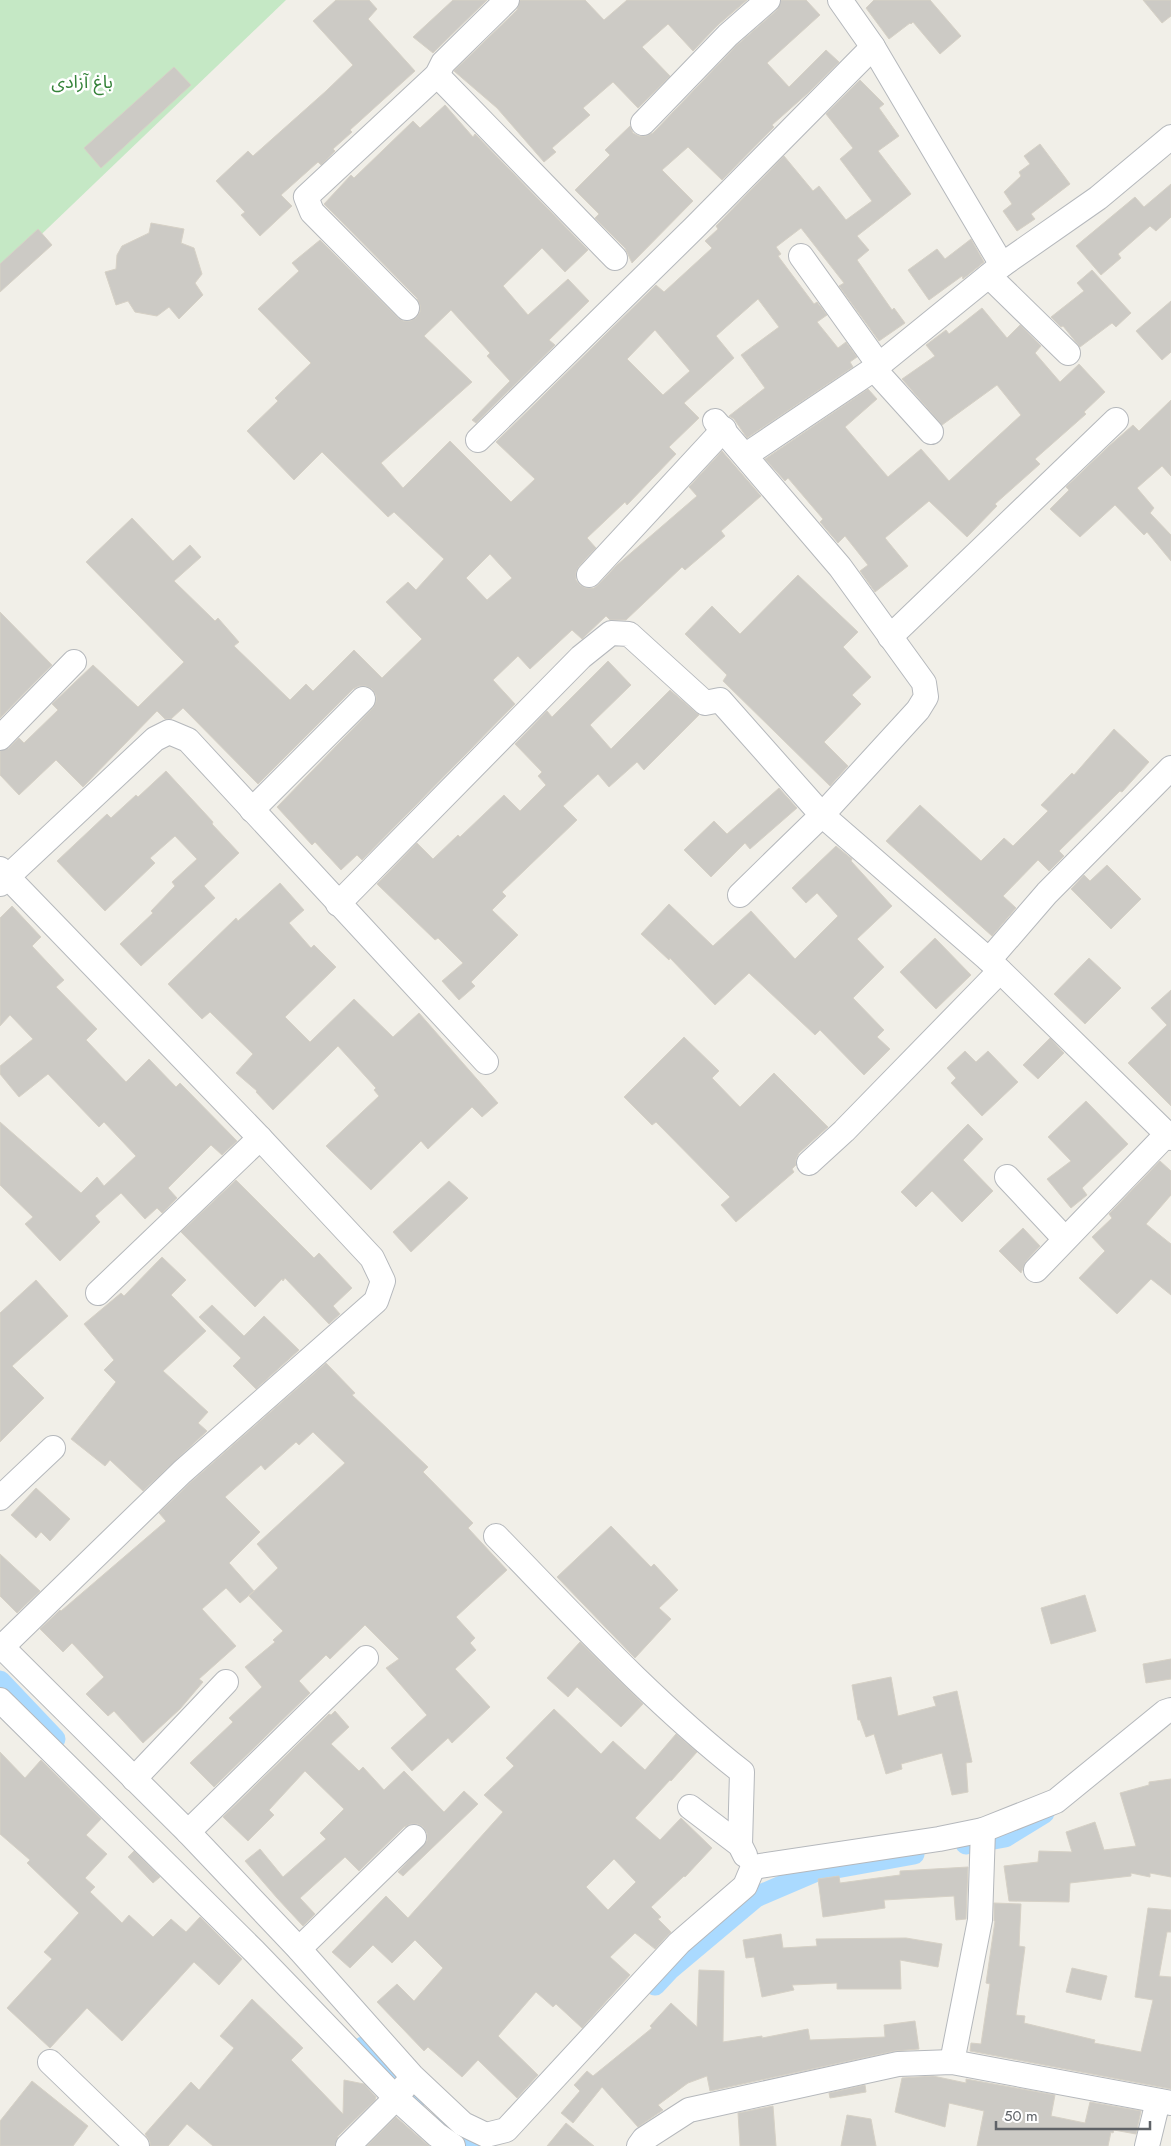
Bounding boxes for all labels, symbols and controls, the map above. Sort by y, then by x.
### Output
park label: باغ آزادی [51,69,113,96]
scale bar [996,2098,1150,2130]
text: 50 m [1004,2105,1038,2127]

